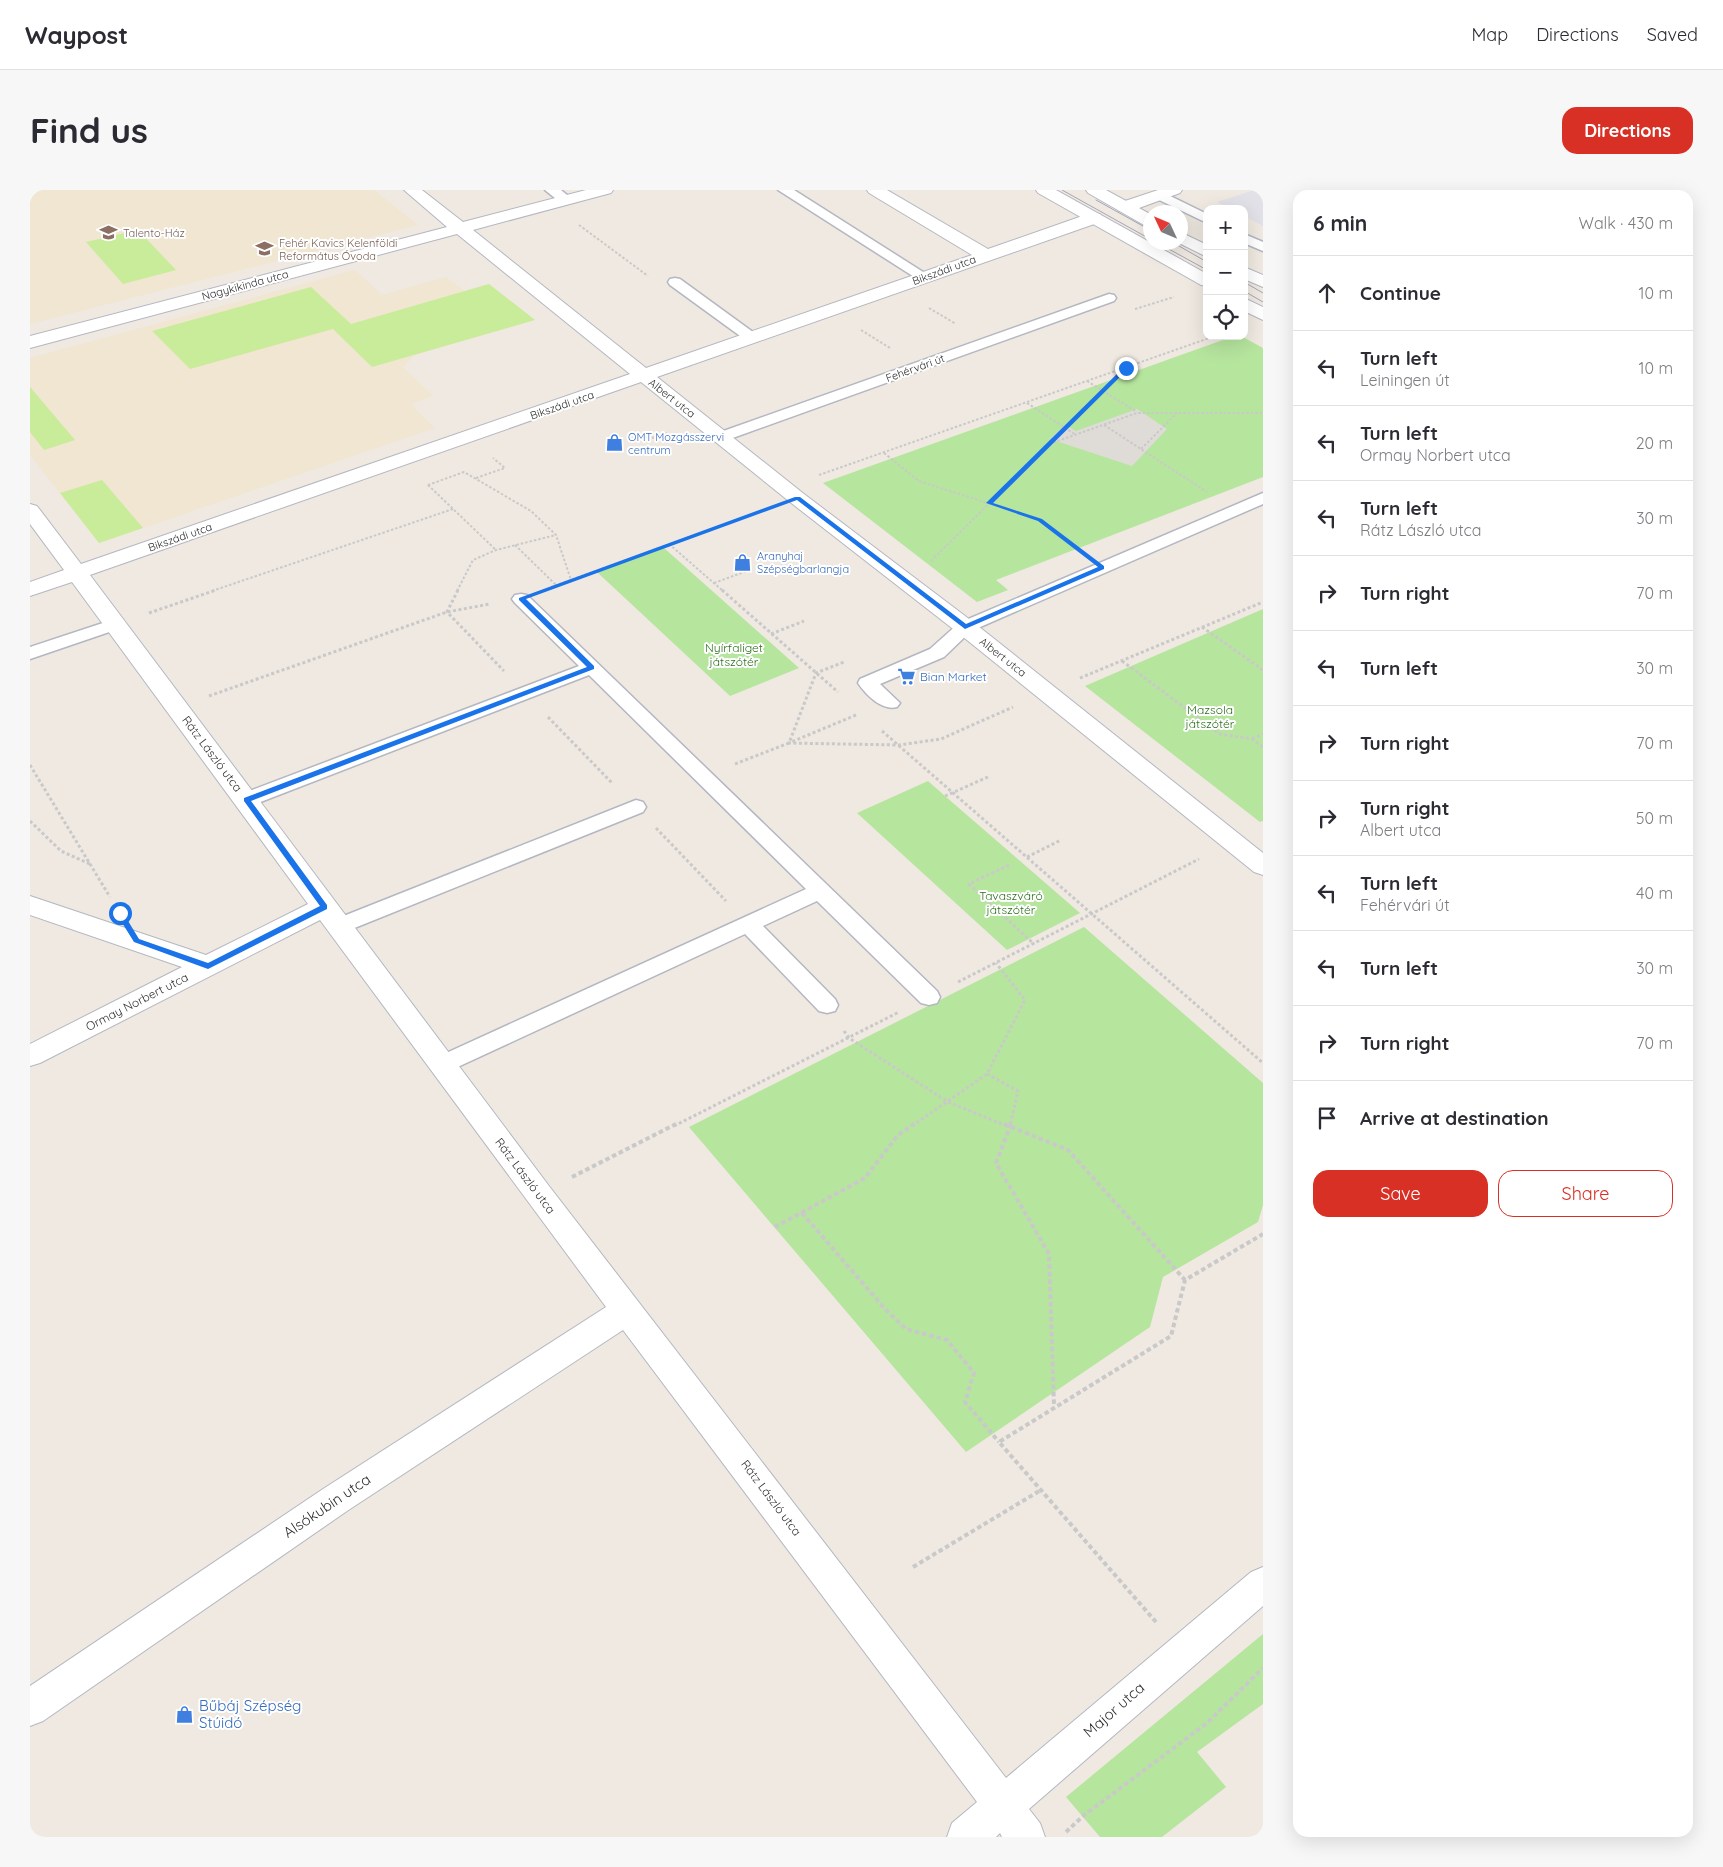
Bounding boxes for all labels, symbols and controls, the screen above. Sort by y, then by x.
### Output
text: Waypost [25,20,128,50]
text: Map [1471,23,1508,46]
text: Directions [1536,23,1619,46]
text: Saved [1647,23,1698,46]
button: Directions [1562,107,1693,154]
text: Find us [30,108,148,152]
north arrow [1143,205,1188,250]
map controls [1203,205,1248,340]
button: + [1203,205,1248,250]
text: 6 min [1313,210,1367,236]
text: Walk · 430 m [1579,213,1673,233]
school or university icon: Talento-Ház [99,223,119,243]
place label: Talento-Ház [123,226,185,240]
place label: Fehér Kavics Kelenföldi Református Óvoda [279,236,397,263]
school or university icon: Fehér Kavics Kelenföldi Református Óvoda [255,239,275,259]
button: − [1203,250,1248,295]
street label: Bikszádi utca [910,252,978,288]
street label: Nagykikinda utca [200,267,290,303]
icon: ahead [1313,279,1341,307]
text: Continue [1360,281,1441,305]
text: 10 m [1639,283,1673,303]
button: locate [1203,295,1248,340]
text: Turn left [1360,346,1438,370]
street label: Fehérvári út [884,351,947,385]
icon: left [1313,354,1341,382]
route end [1115,357,1138,380]
text: 10 m [1639,358,1673,378]
text: Leiningen út [1360,370,1450,390]
street label: Albert utca [646,375,698,421]
street label: Bikszádi utca [528,388,596,422]
text: Turn left [1360,421,1438,445]
icon: left [1313,429,1341,457]
place label: OMT Mozgásszervi centrum [628,430,724,457]
shop icon: OMT Mozgásszervi centrum [604,433,624,453]
text: 20 m [1636,433,1673,453]
text: Ormay Norbert utca [1360,445,1511,465]
text: Turn left [1360,496,1438,520]
icon: left [1313,504,1341,532]
text: 30 m [1636,508,1673,528]
street label: Bikszádi utca [146,520,214,554]
text: Rátz László utca [1360,520,1481,540]
place label: Aranyhaj Szépségbarlangja [757,549,849,576]
shop icon: Aranyhaj Szépségbarlangja [733,552,753,572]
icon: right [1313,579,1341,607]
text: Turn right [1360,581,1449,605]
text: 70 m [1636,583,1673,603]
street label: Albert utca [977,634,1029,680]
park label: Nyírfaliget játszótér [705,640,763,669]
icon: left [1313,654,1341,682]
text: Turn left [1360,656,1438,680]
text: 30 m [1636,658,1673,678]
supermarket icon: Bian Market [896,667,916,687]
place label: Bian Market [920,669,987,684]
park label: Mazsola játszótér [1185,702,1235,731]
street label: Rátz László utca [179,713,246,795]
icon: right [1313,729,1341,757]
text: Turn right [1360,731,1449,755]
text: 70 m [1636,733,1673,753]
text: Turn right [1360,796,1449,820]
icon: right [1313,804,1341,832]
text: 50 m [1636,808,1673,828]
text: Albert utca [1360,820,1441,840]
text: Turn left [1360,871,1438,895]
icon: left [1313,879,1341,907]
text: 40 m [1636,883,1673,903]
park label: Tavaszváró játszótér [979,888,1043,917]
text: Fehérvári út [1360,895,1450,915]
route start [109,902,132,925]
icon: left [1313,954,1341,982]
text: Turn left [1360,956,1438,980]
text: 30 m [1636,958,1673,978]
street label: Ormay Norbert utca [83,969,191,1034]
icon: right [1313,1029,1341,1057]
text: Turn right [1360,1031,1449,1055]
text: 70 m [1636,1033,1673,1053]
icon: arrive [1313,1104,1341,1132]
text: Arrive at destination [1360,1106,1549,1130]
street label: Rátz László utca [492,1135,559,1217]
button: Save [1313,1170,1488,1217]
button: Share [1498,1170,1673,1217]
street label: Rátz László utca [738,1457,805,1539]
street label: Alsókubin utca [279,1469,374,1542]
street label: Major utca [1079,1678,1148,1741]
place label: Bűbáj Szépség Stúidó [199,1696,301,1732]
shop icon: Bűbáj Szépség Stúidó [175,1705,195,1725]

